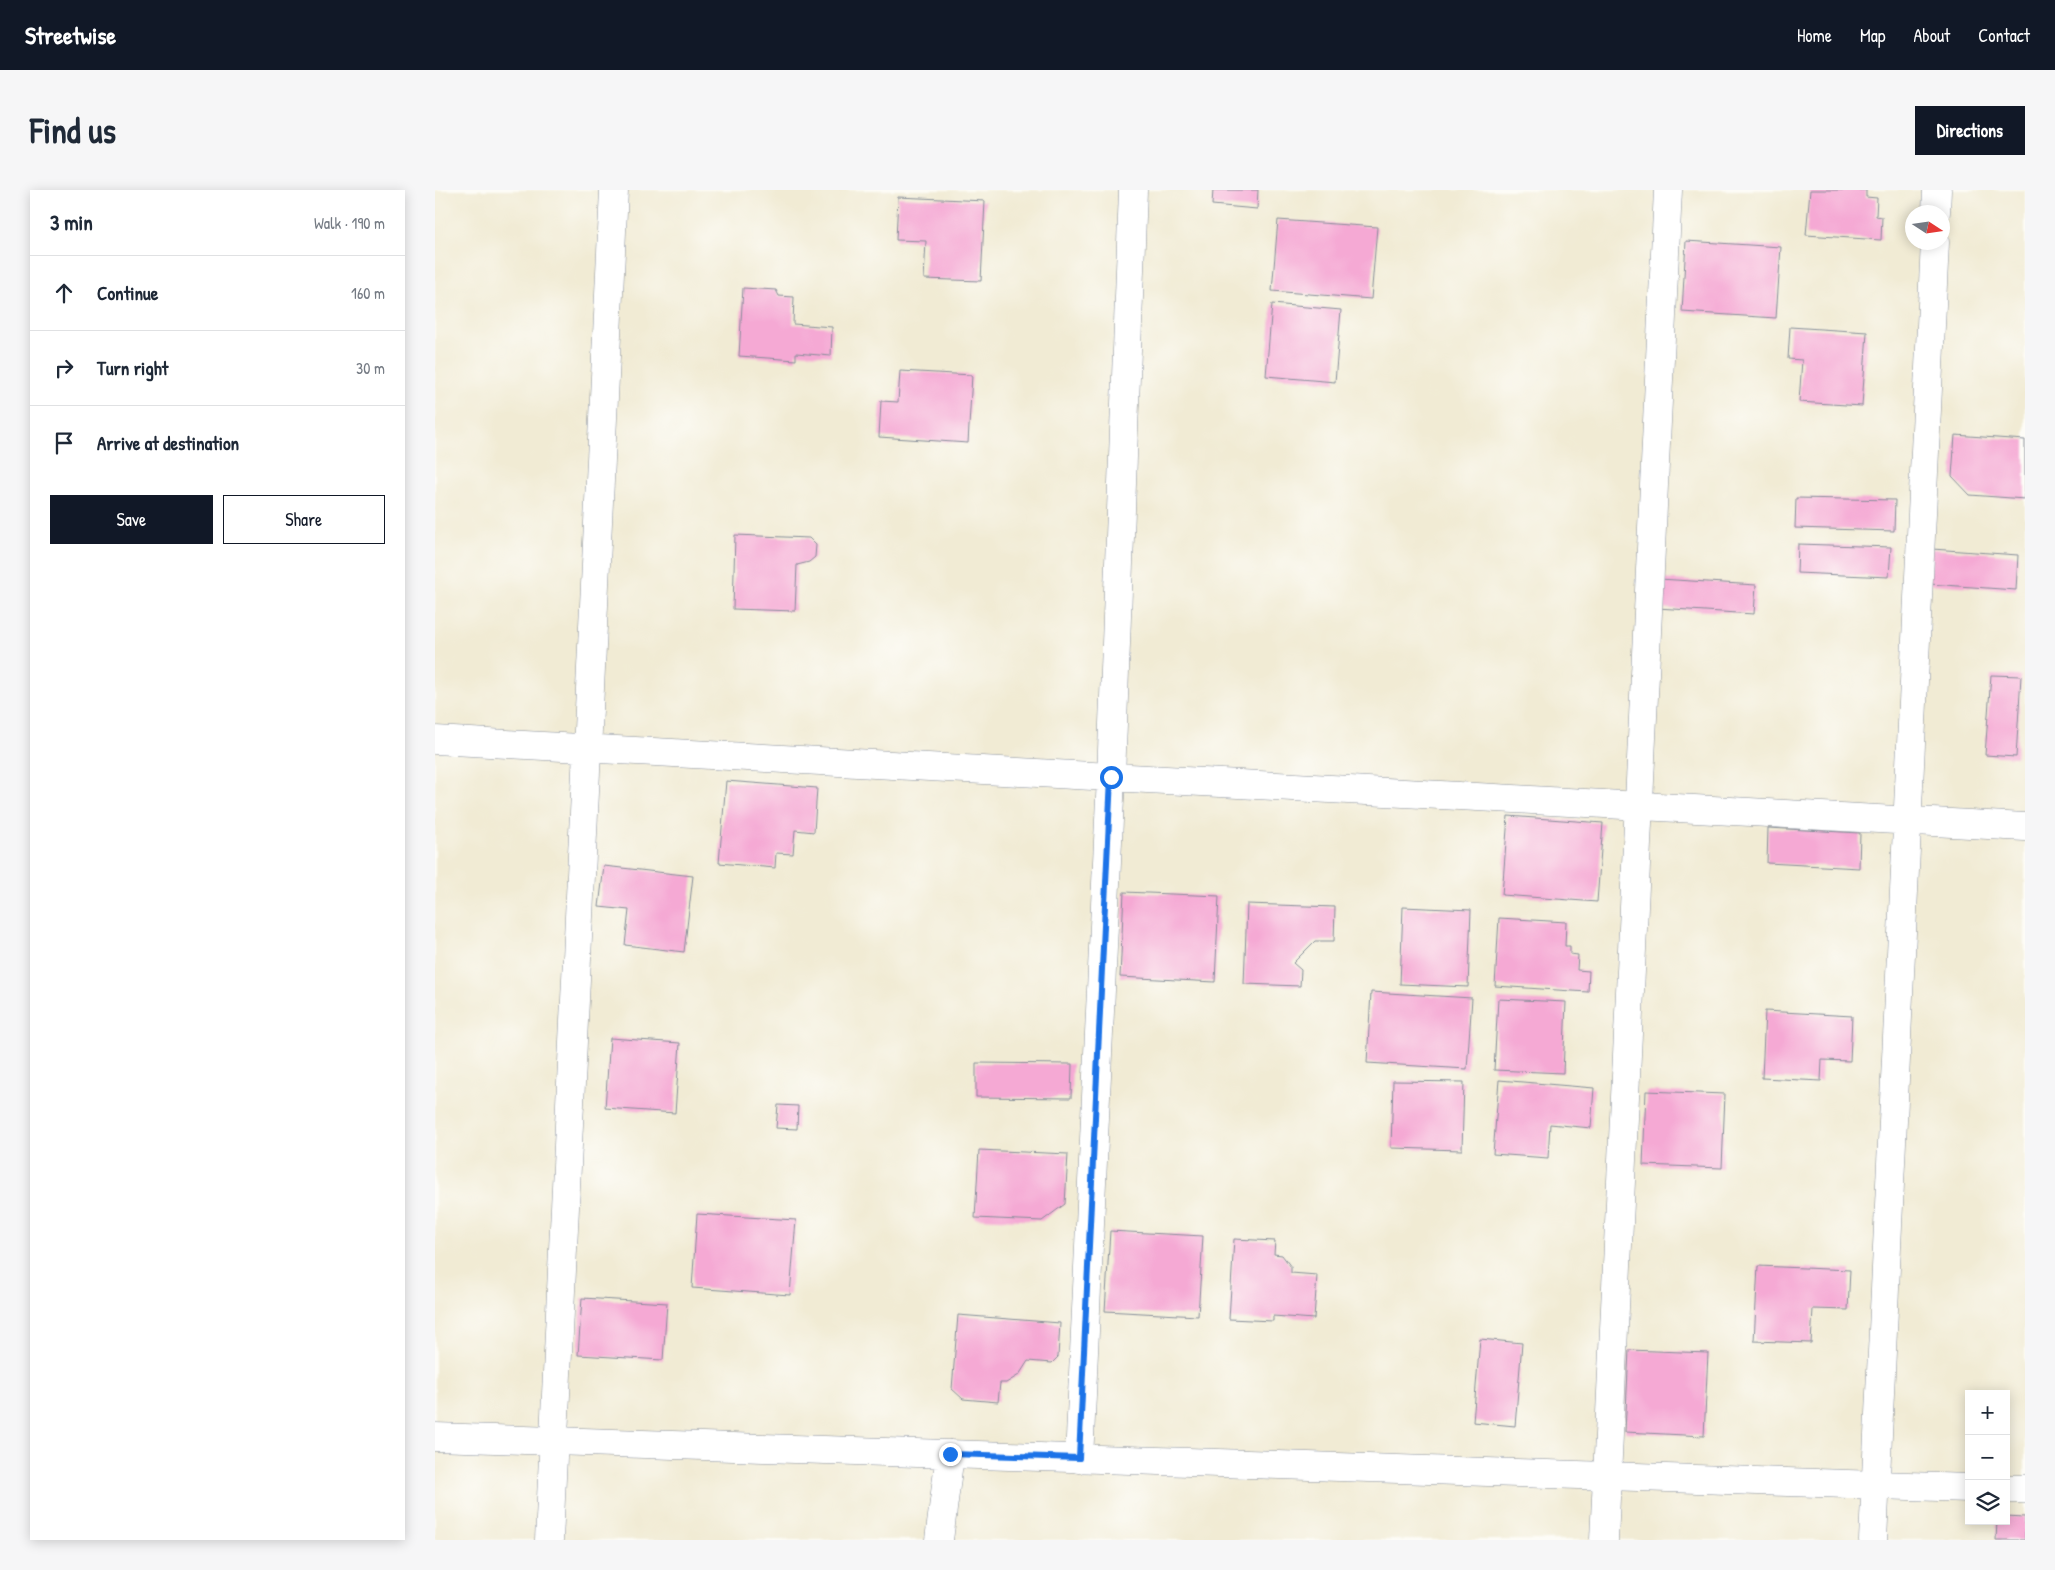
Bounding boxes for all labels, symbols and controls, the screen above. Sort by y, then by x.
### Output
text: Streetwise [25,19,116,51]
text: Home [1797,23,1832,48]
text: Map [1860,23,1885,48]
text: About [1913,23,1950,48]
text: Contact [1978,23,2030,48]
button: Directions [1915,106,2025,155]
text: Find us [30,107,116,154]
north arrow [1905,205,1950,250]
text: 3 min [50,208,93,237]
text: Walk · 190 m [314,212,385,234]
icon: ahead [50,279,78,307]
text: Continue [97,280,158,306]
text: 160 m [351,282,385,304]
icon: right [50,354,78,382]
text: Turn right [97,355,168,381]
text: 30 m [356,357,385,379]
icon: arrive [50,429,78,457]
text: Arrive at destination [97,430,239,456]
button: Save [50,495,213,544]
button: Share [223,495,385,544]
route start [1100,766,1123,789]
map controls [1965,1390,2010,1525]
button: + [1965,1390,2010,1435]
button: − [1965,1435,2010,1480]
route end [939,1443,962,1466]
button: layers [1965,1480,2010,1525]

